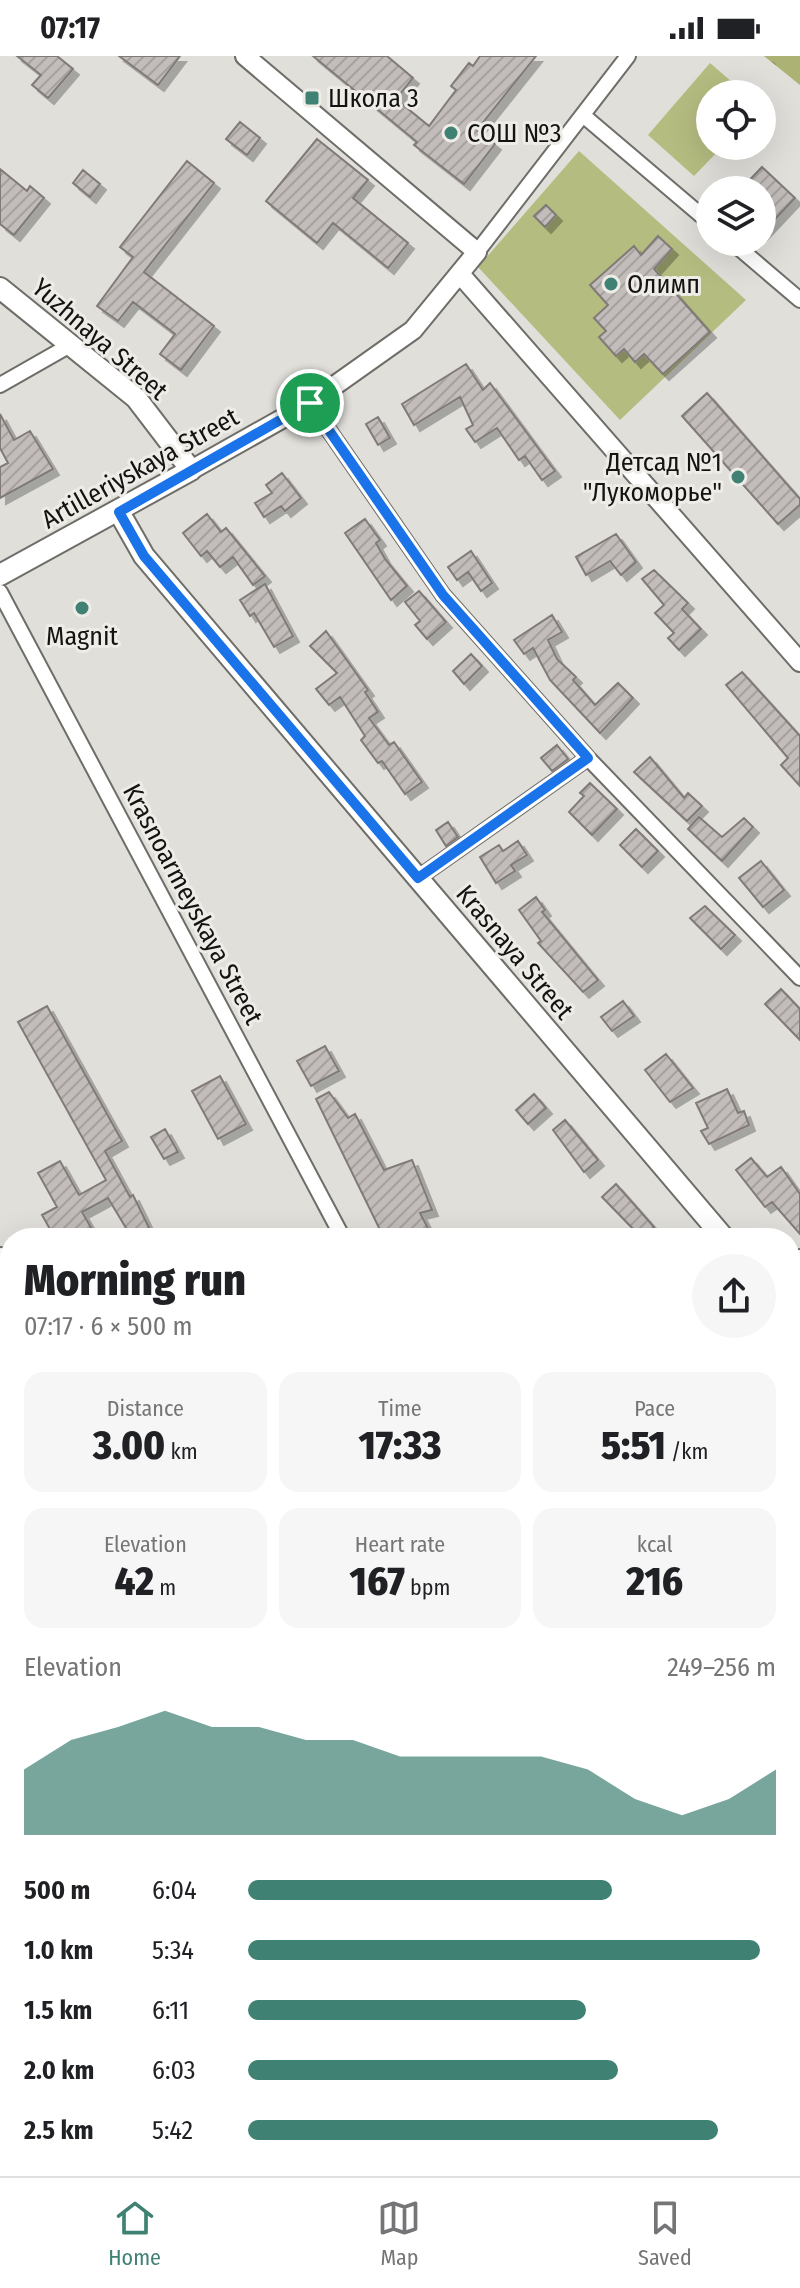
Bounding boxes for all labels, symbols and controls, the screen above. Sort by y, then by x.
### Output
text: 07:17 [40,10,100,46]
map controls [696,80,776,256]
button: locate [696,80,776,160]
place label: Школа 3 [328,83,419,114]
marker: Школа 3 [303,89,321,107]
place label: СОШ №3 [467,118,561,149]
marker: СОШ №3 [442,124,460,142]
button: layers [696,176,776,256]
place label: Олимп [627,269,700,300]
street label: Yuzhnaya Street [26,272,174,407]
marker: Олимп [602,275,620,293]
pin [276,369,344,437]
icon: arrive [288,381,332,425]
street label: Artilleriyskaya Street [36,401,245,535]
place label: Детсад №1 "Лукоморье" [583,447,722,508]
marker: Детсад №1 "Лукоморье" [729,468,747,486]
marker: Magnit [73,599,91,617]
place label: Magnit [46,621,118,652]
street label: Krasnoarmeyskaya Street [116,779,269,1030]
street label: Krasnaya Street [449,879,580,1026]
text: Morning run [24,1254,246,1307]
button: share [692,1254,776,1338]
text: 07:17 · 6 × 500 m [24,1311,192,1342]
text: Distance [107,1395,184,1422]
text: Time [378,1395,422,1422]
text: Pace [634,1395,675,1422]
text: 3.00 [93,1422,165,1470]
text: 17:33 [358,1422,441,1470]
text: 5:51 [601,1422,666,1470]
text: km [165,1438,198,1465]
text: /km [666,1438,708,1465]
text: Elevation [104,1531,187,1558]
text: Heart rate [355,1531,445,1558]
text: kcal [637,1531,672,1558]
text: 42 [115,1558,154,1606]
text: 167 [350,1558,405,1606]
text: 216 [626,1558,683,1606]
text: m [154,1574,176,1601]
text: bpm [405,1574,450,1601]
text: Elevation [24,1652,122,1683]
text: 249–256 m [667,1652,776,1683]
text: 500 m [24,1875,90,1906]
text: 6:04 [152,1875,197,1906]
text: 1.0 km [24,1935,93,1966]
text: 5:34 [152,1935,194,1966]
text: 1.5 km [24,1995,92,2026]
text: 6:11 [152,1995,189,2026]
text: 2.0 km [24,2055,94,2086]
text: 6:03 [152,2055,195,2086]
text: 2.5 km [24,2115,94,2146]
text: 5:42 [152,2115,193,2146]
tab: Home [108,2196,161,2271]
tab: Map [377,2196,421,2271]
tab: Saved [638,2196,692,2271]

